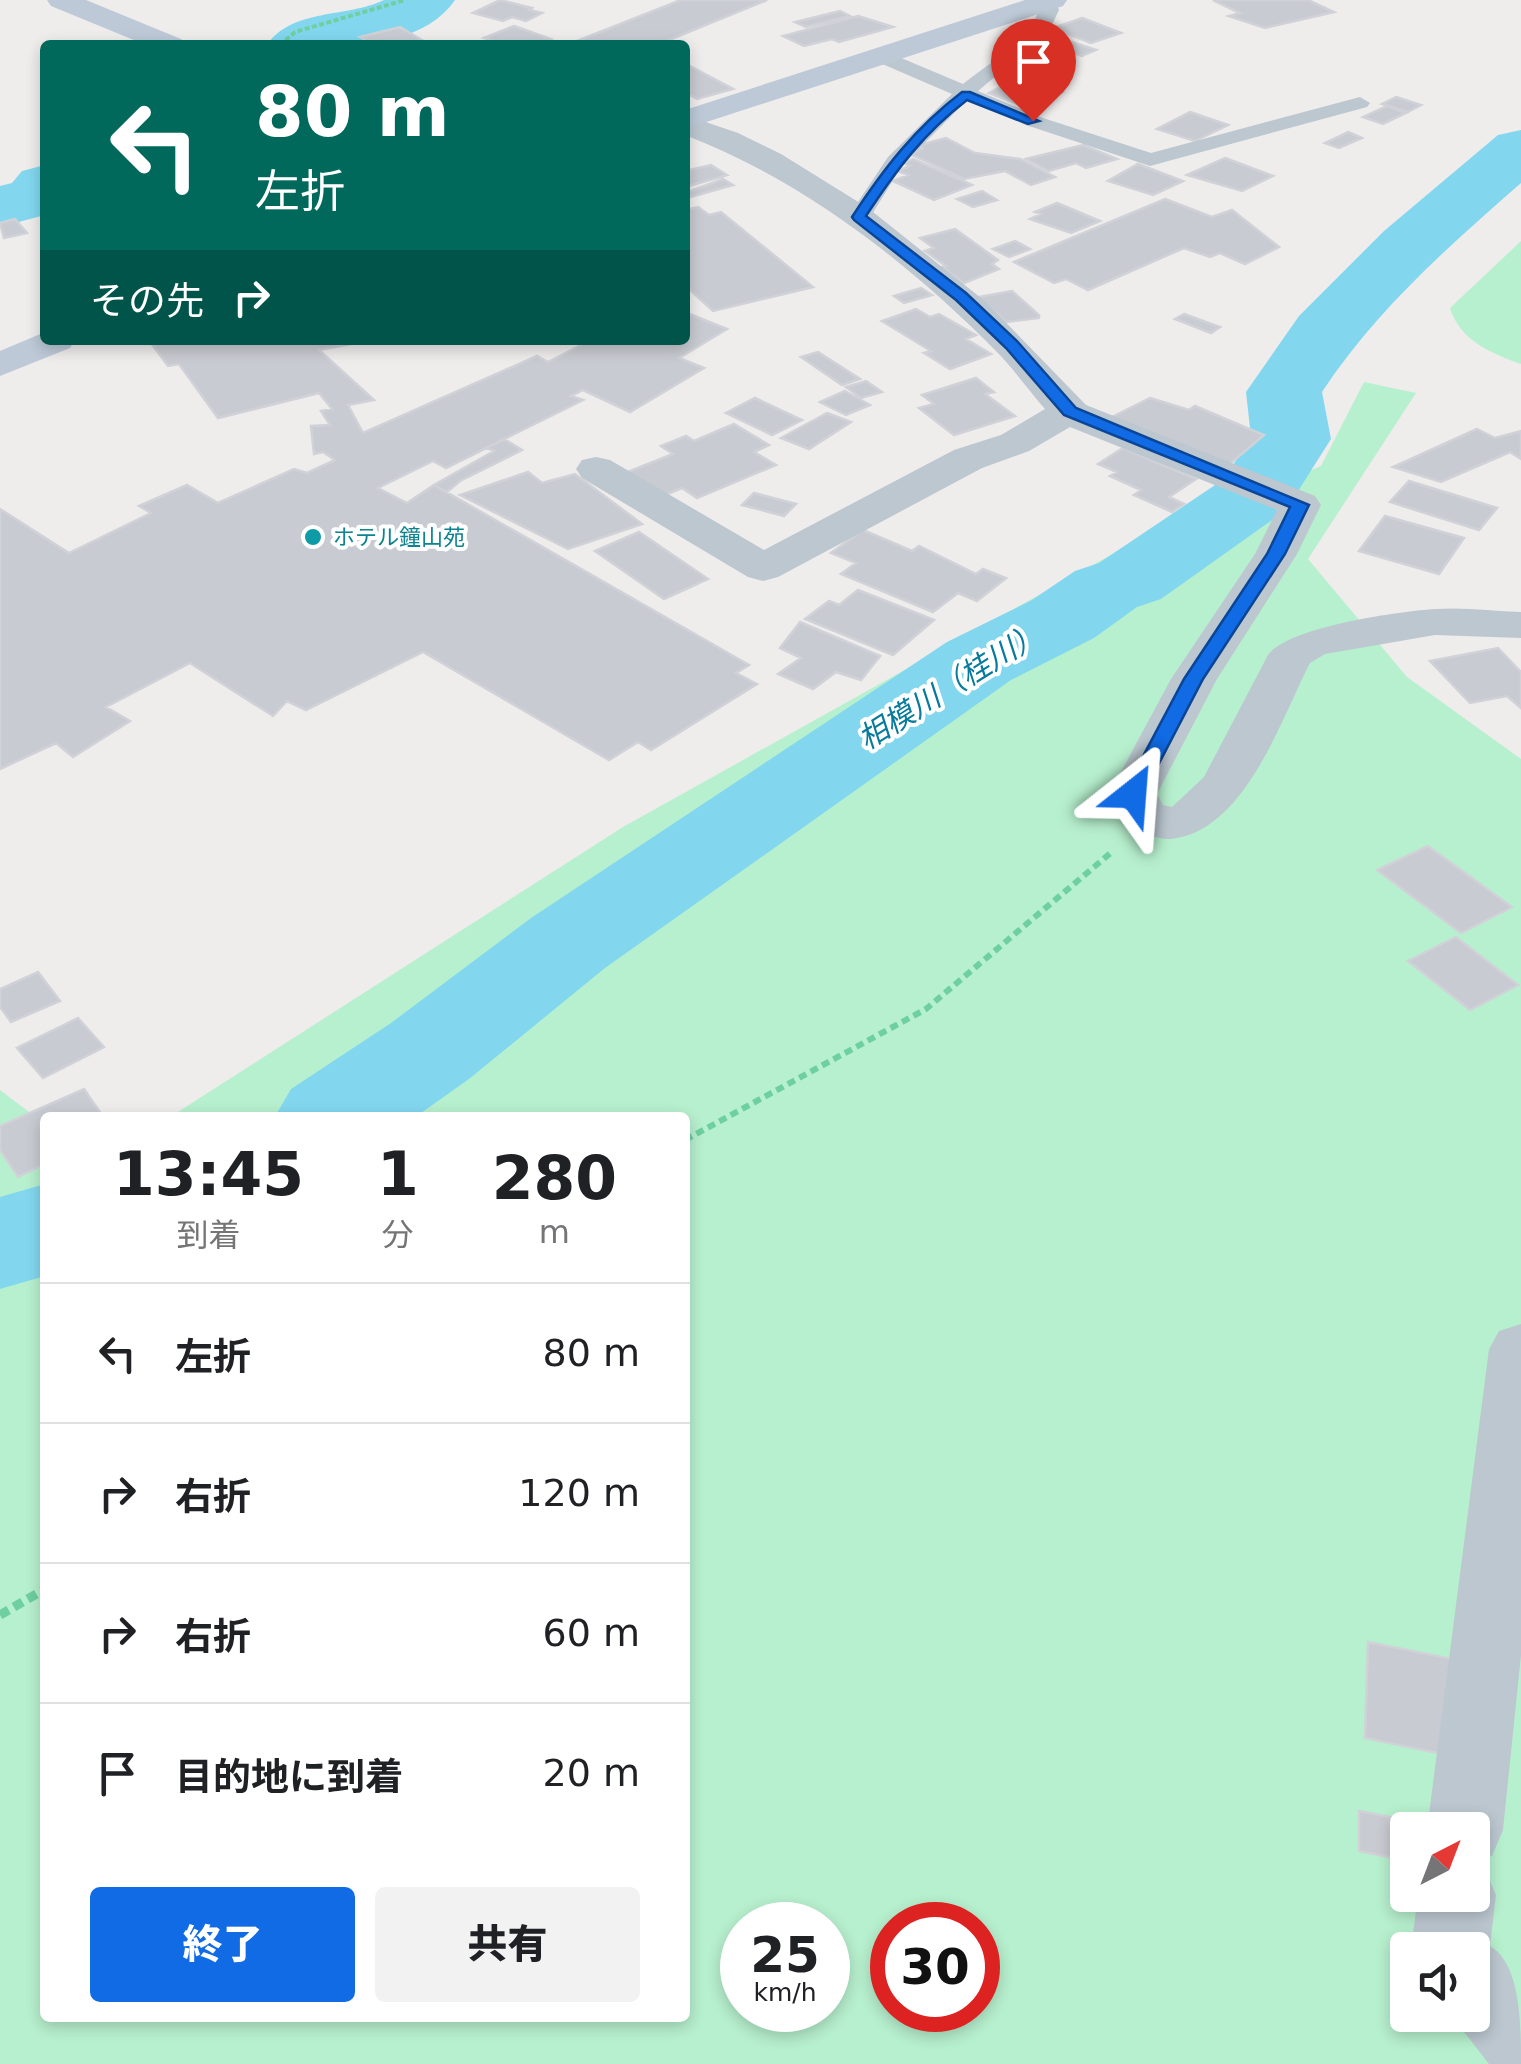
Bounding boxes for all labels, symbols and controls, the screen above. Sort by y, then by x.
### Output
pin [991,19,1076,122]
icon: arrive [1006,34,1061,89]
text: 80 m [255,71,450,153]
icon: left [90,80,220,210]
text: 左折 [255,165,345,218]
icon: right [224,270,279,325]
text: その先 [90,279,204,323]
place label: ホテル鐘山苑 [333,525,465,550]
marker: ホテル鐘山苑 [302,526,324,548]
water label: 相模川（桂川） [852,616,1048,756]
position arrow [1081,742,1185,846]
text: 13:45 [113,1139,304,1209]
text: 1 [377,1139,419,1209]
text: 280 [492,1143,617,1213]
text: m [539,1213,570,1251]
text: 到着 [176,1216,241,1254]
text: 分 [382,1216,414,1254]
icon: left [90,1326,145,1381]
text: 80 m [543,1331,640,1375]
text: 左折 [175,1335,251,1379]
icon: right [90,1466,145,1521]
text: 120 m [518,1471,640,1515]
text: 右折 [175,1475,251,1519]
icon: right [90,1606,145,1661]
text: 60 m [543,1611,640,1655]
text: 右折 [175,1615,251,1659]
icon: arrive [90,1746,145,1801]
text: 20 m [543,1751,640,1795]
text: 目的地に到着 [175,1755,403,1799]
north arrow [1390,1812,1490,1912]
map controls [1390,1812,1490,2032]
button: 終了 [90,1887,355,2002]
button: 共有 [375,1887,640,2002]
speed limit sign: 30 [870,1902,1000,2032]
text: 25 [750,1926,820,1984]
button: sound [1390,1932,1490,2032]
text: km/h [753,1978,817,2007]

